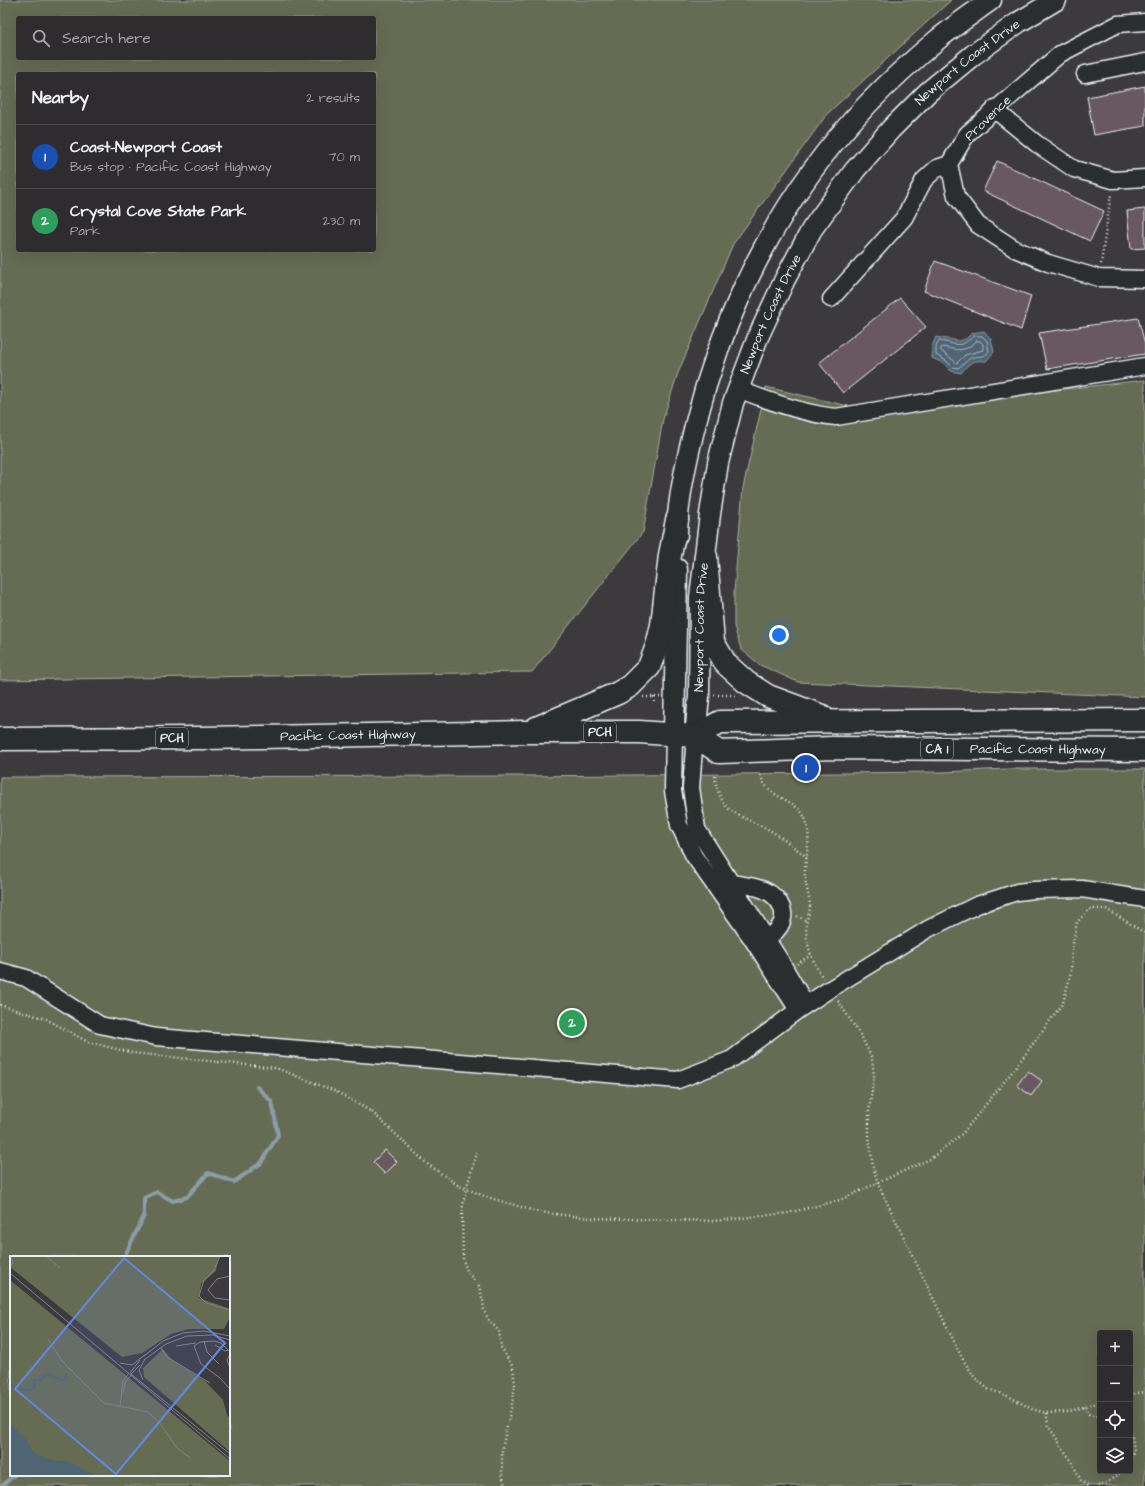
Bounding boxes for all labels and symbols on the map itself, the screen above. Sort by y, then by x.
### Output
street label: Newport Coast Drive [911,15,1024,109]
street label: Provence [961,91,1015,145]
street label: Newport Coast Drive [736,251,806,376]
street label: Newport Coast Drive [690,562,713,692]
your location [769,625,789,645]
road number: PCH [584,722,616,742]
street label: Pacific Coast Highway [280,725,416,746]
road number: PCH [156,728,188,748]
road number: CA 1 [921,739,953,759]
street label: Pacific Coast Highway [970,740,1106,760]
pin: 1 [793,753,819,783]
pin: 2 [559,1008,585,1038]
inset map [10,1256,230,1476]

